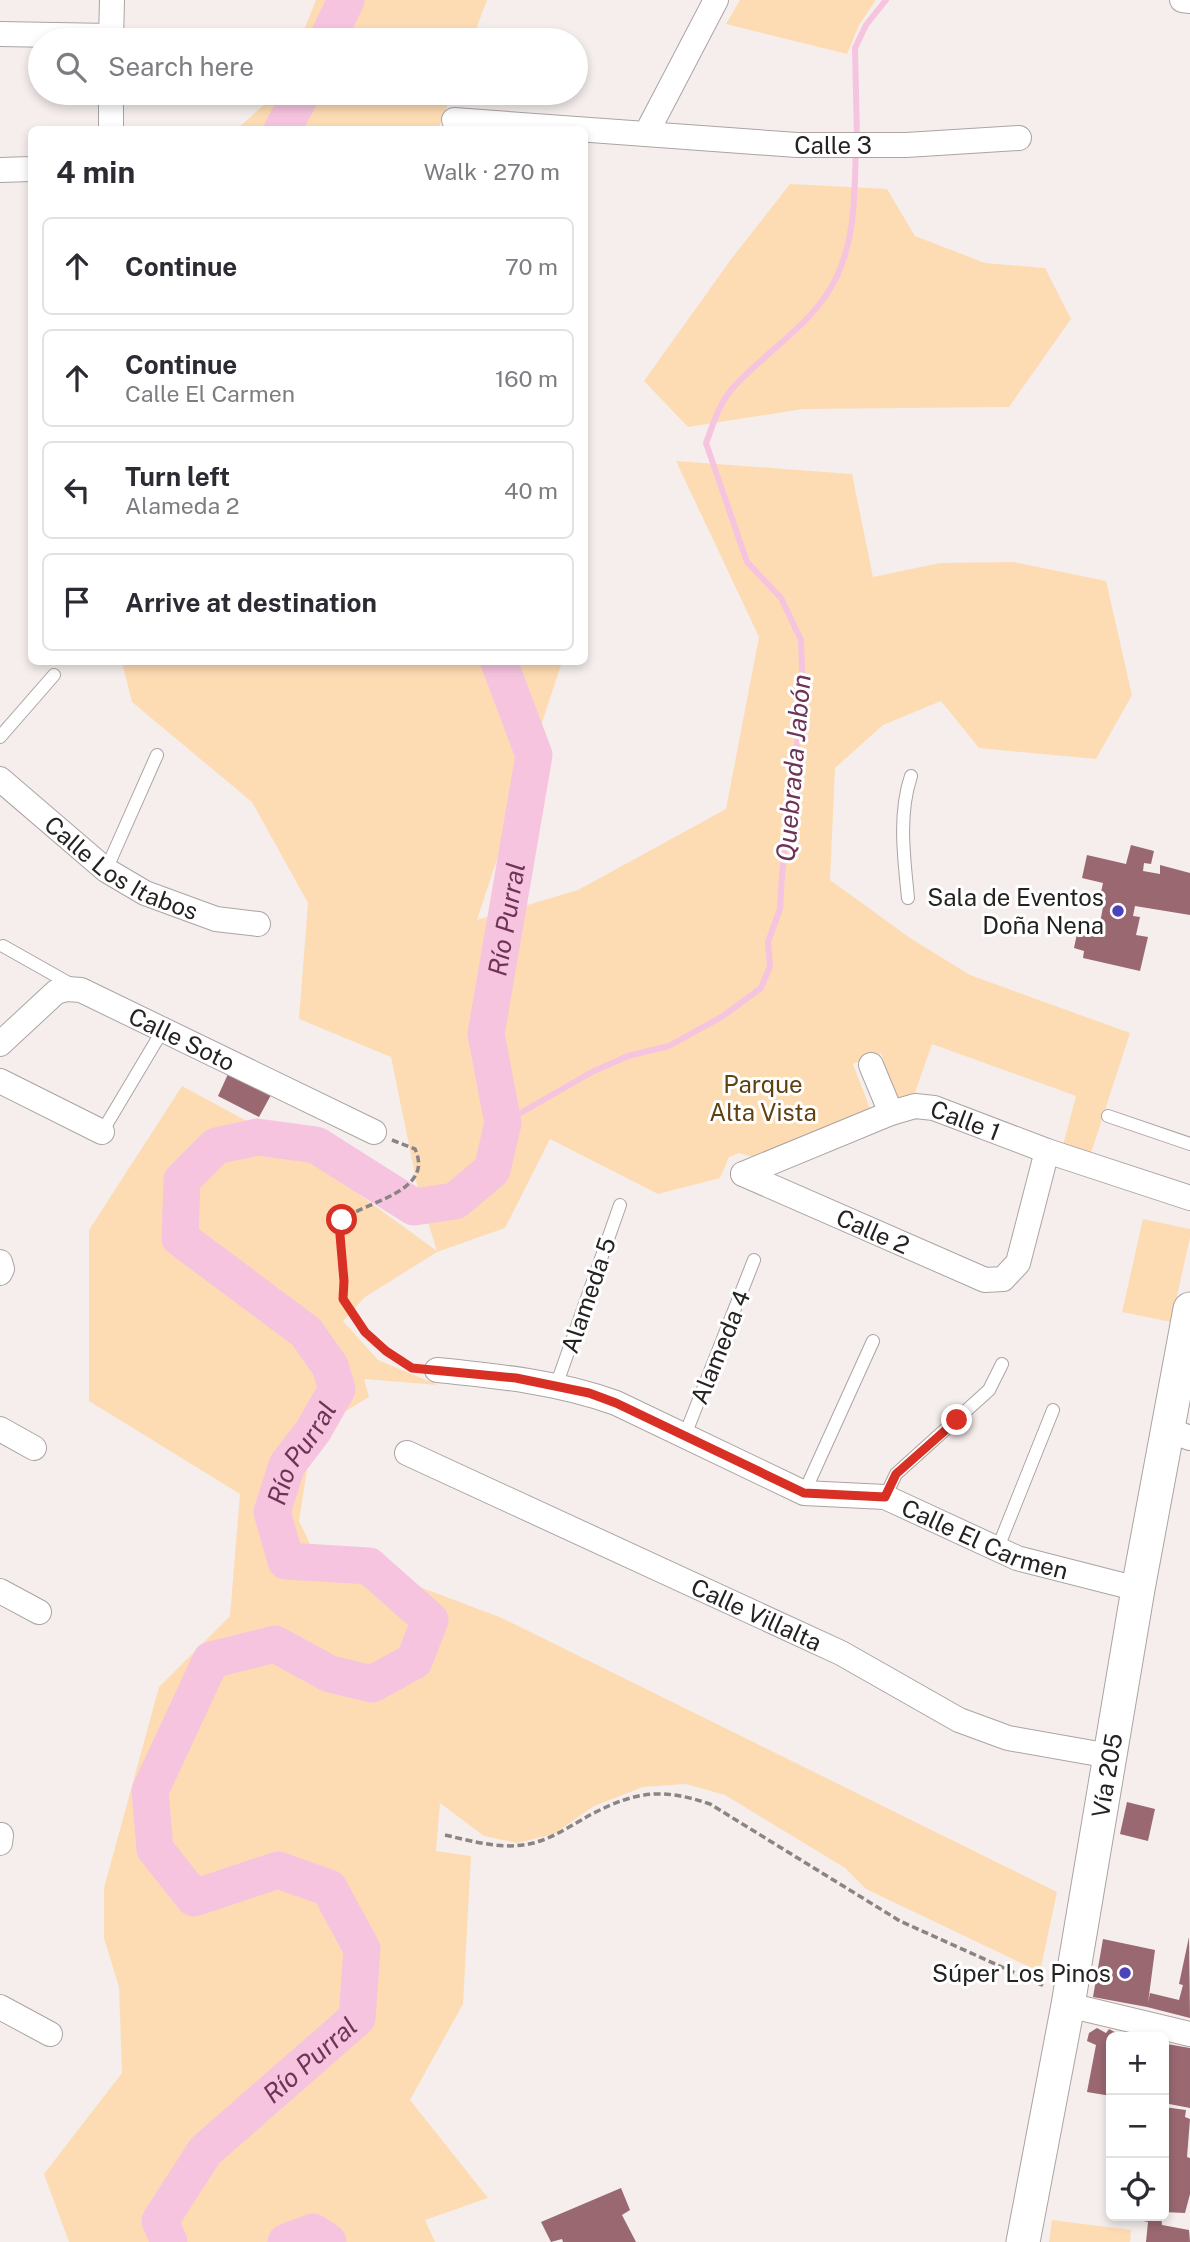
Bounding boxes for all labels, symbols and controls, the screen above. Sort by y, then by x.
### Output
search box [28,28,588,105]
icon: search [52,48,90,86]
text: Search here [108,51,254,82]
street label: Calle 3 [794,131,872,159]
text: 4 min [56,154,135,190]
text: Walk · 270 m [424,158,560,185]
icon: ahead [58,247,96,285]
text: Continue [125,251,237,282]
text: 70 m [505,253,558,280]
text: Continue [125,349,237,380]
icon: ahead [58,359,96,397]
text: 160 m [495,365,558,392]
text: Calle El Carmen [125,380,295,407]
text: Turn left [125,461,230,492]
icon: left [58,471,96,509]
text: 40 m [504,477,558,504]
text: Alameda 2 [125,492,240,519]
icon: arrive [58,583,96,621]
text: Arrive at destination [125,587,377,618]
water label: Quebrada Jabón [769,673,817,863]
street label: Calle Los Itabos [39,810,202,925]
water label: Río Purral [481,860,531,978]
place label: Sala de Eventos Doña Nena [927,883,1104,939]
marker: Sala de Eventos Doña Nena [1110,903,1126,919]
street label: Calle Soto [124,1001,239,1076]
park label: Parque Alta Vista [709,1070,817,1126]
street label: Calle 1 [927,1094,1004,1146]
street label: Calle 2 [832,1203,914,1259]
route start [326,1204,357,1235]
street label: Alameda 5 [555,1233,621,1357]
street label: Alameda 4 [684,1286,756,1408]
water label: Río Purral [260,1396,342,1508]
route end [941,1404,972,1435]
street label: Calle El Carmen [897,1493,1071,1585]
street label: Calle Villalta [687,1572,826,1656]
street label: Vía 205 [1086,1731,1128,1820]
place label: Súper Los Pinos [932,1959,1111,1987]
marker: Súper Los Pinos [1117,1965,1133,1981]
water label: Río Purral [256,2010,363,2109]
map controls [1106,2032,1169,2221]
button: + [1106,2032,1169,2095]
button: − [1106,2095,1169,2158]
button: locate [1106,2158,1169,2221]

